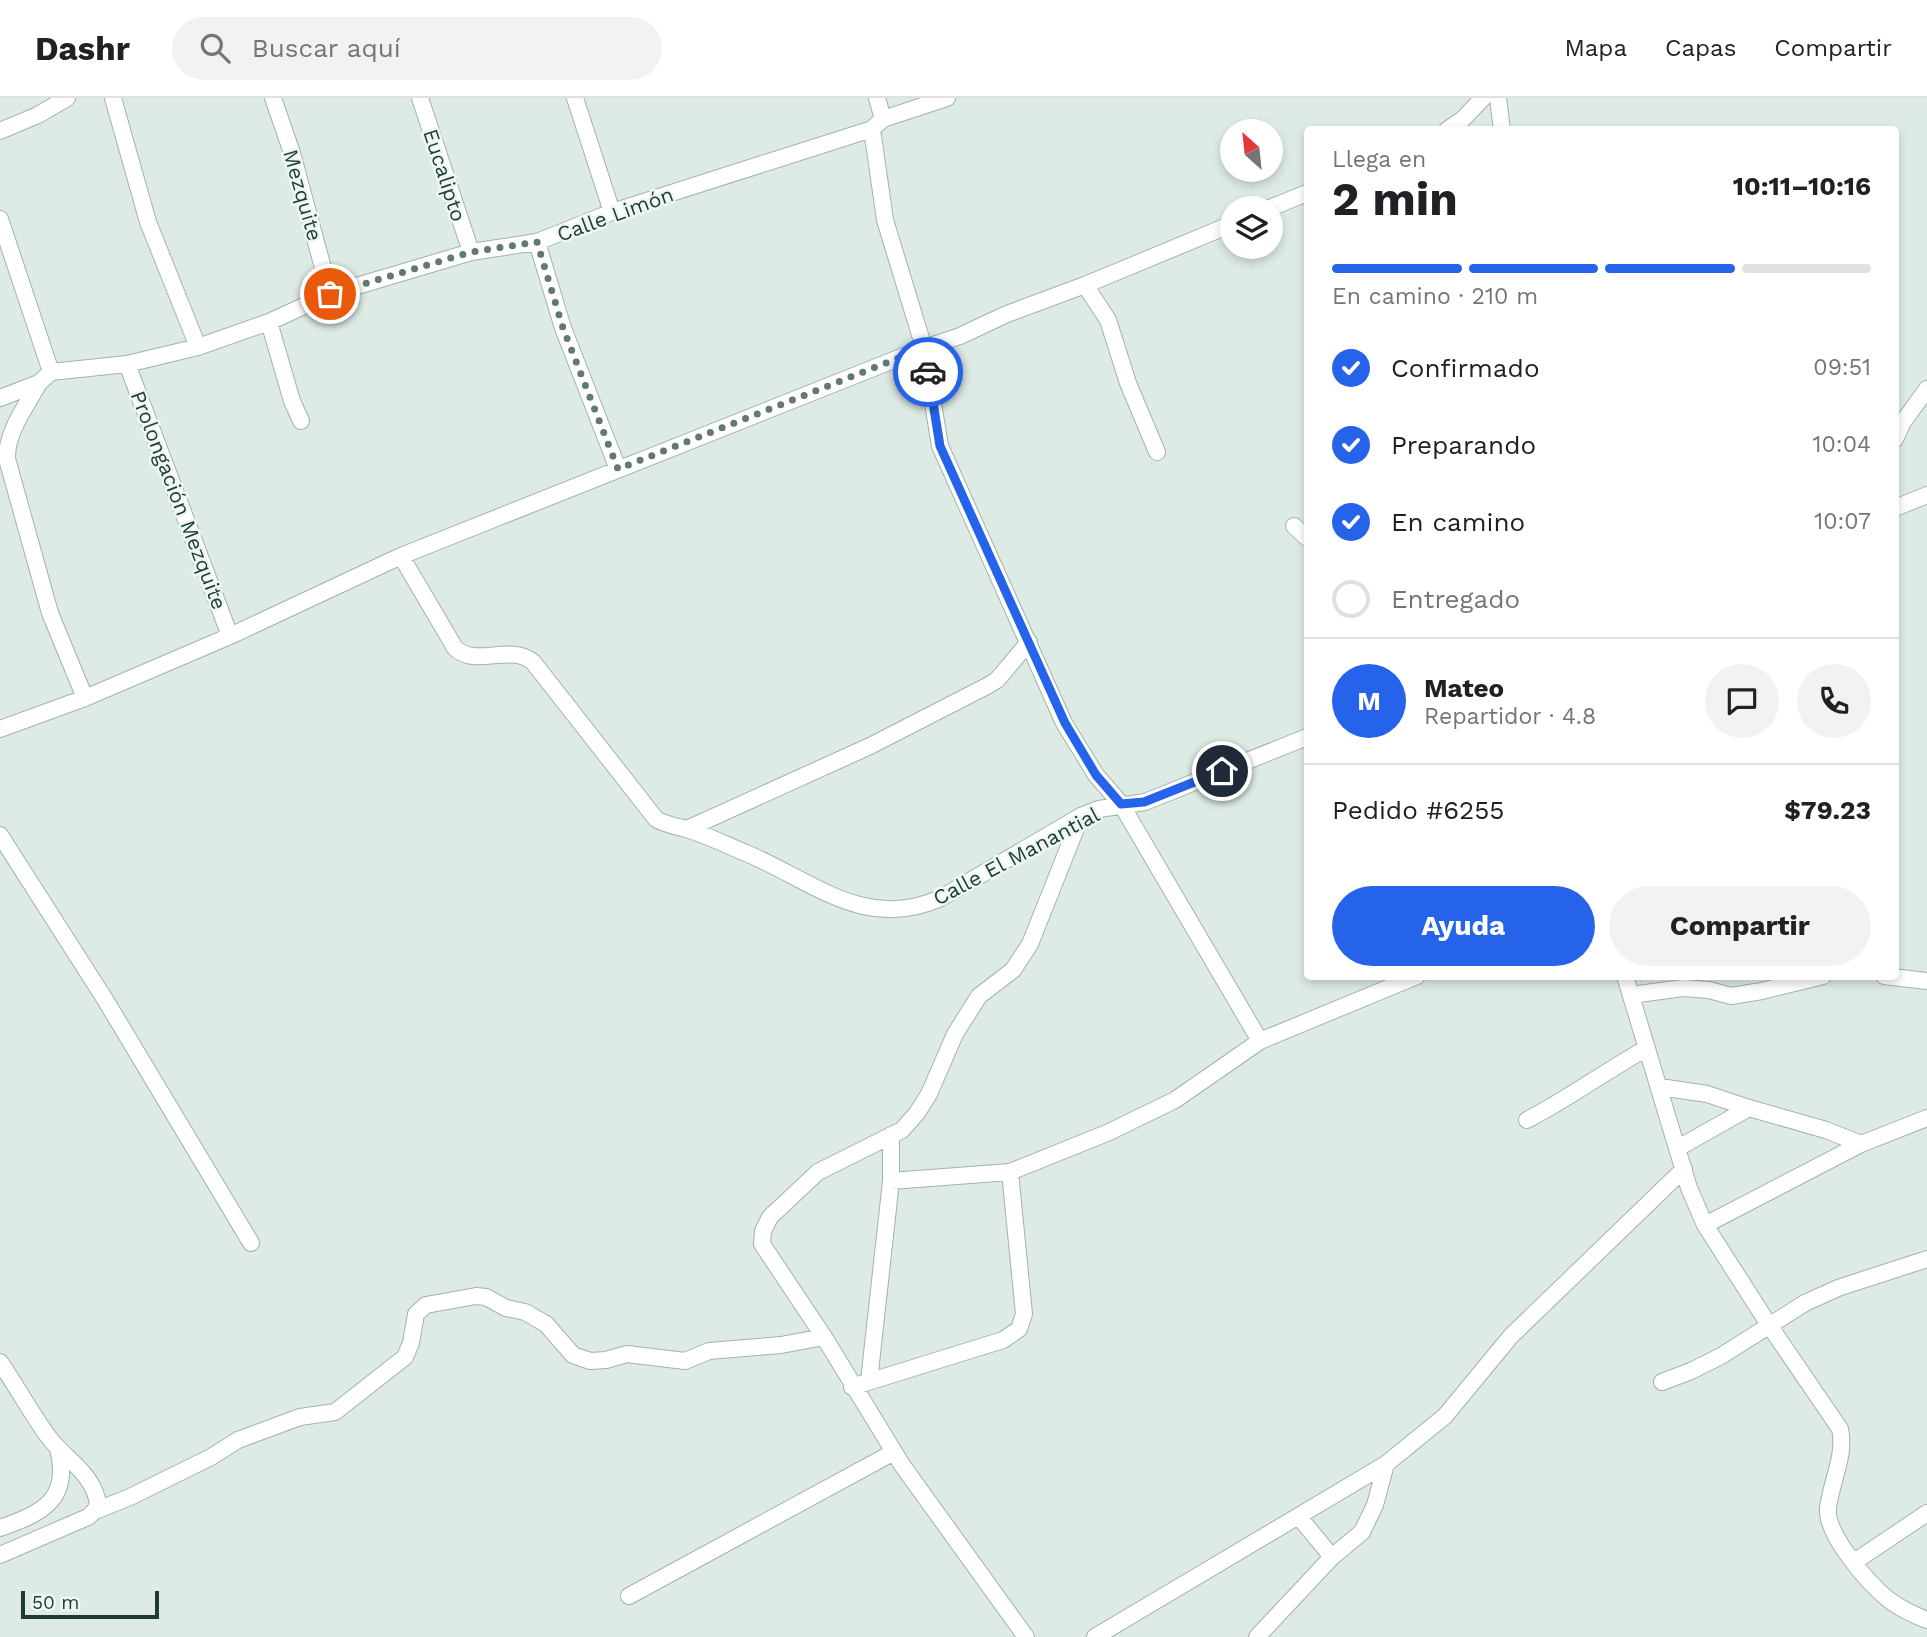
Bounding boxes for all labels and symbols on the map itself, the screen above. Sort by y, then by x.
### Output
north arrow [1220,119,1283,182]
street label: Eucalipto [418,125,472,225]
street label: Mezquite [278,147,328,243]
street label: Calle Limón [553,181,677,247]
pin [300,264,360,324]
courier [893,337,963,407]
street label: Prolongación Mezquite [126,387,232,613]
pin [1192,741,1252,801]
street label: Calle El Manantial [929,801,1104,910]
scale bar [21,1588,159,1620]

